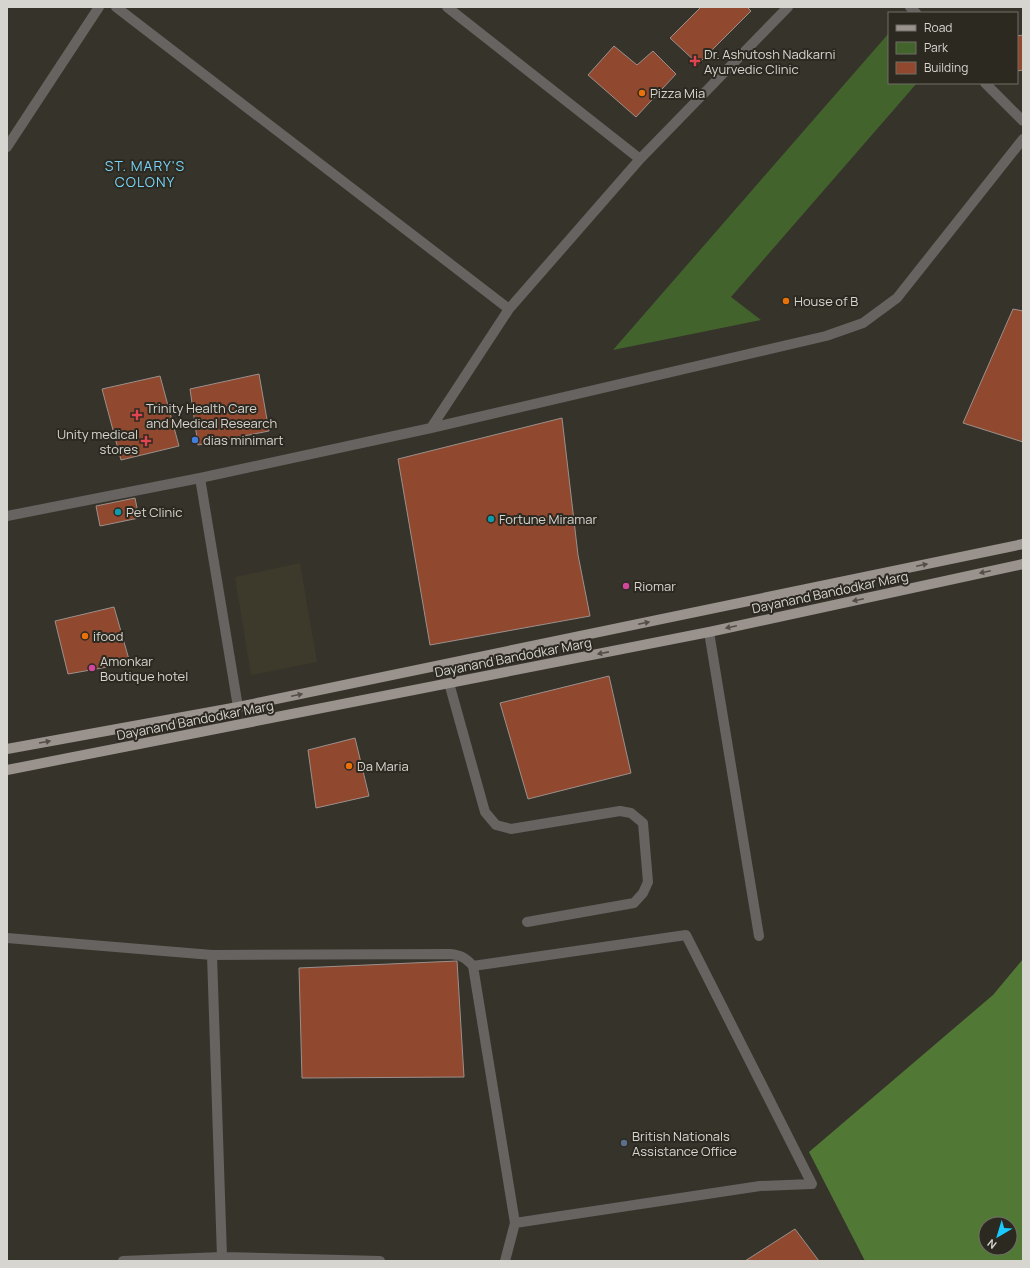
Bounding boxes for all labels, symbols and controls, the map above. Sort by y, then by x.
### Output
legend [888,12,1018,84]
text: Road [924,19,952,36]
text: Park [924,39,949,56]
place label: Dr. Ashutosh Nadkarni Ayurvedic Clinic [704,45,835,78]
marker: Dr. Ashutosh Nadkarni Ayurvedic Clinic [689,55,701,67]
text: Building [924,59,968,76]
place label: Pizza Mia [650,84,705,102]
marker: Pizza Mia [637,88,647,98]
district label: ST. MARY'S COLONY [105,156,185,191]
place label: House of B [794,292,858,310]
marker: House of B [781,296,791,306]
place label: Trinity Health Care and Medical Research [146,399,277,432]
marker: Trinity Health Care and Medical Research [131,409,143,421]
place label: Unity medical stores [57,425,138,458]
place label: dias minimart [203,431,283,449]
marker: dias minimart [190,435,200,445]
marker: Unity medical stores [141,436,151,446]
place label: Pet Clinic [126,503,183,521]
marker: Pet Clinic [113,507,123,517]
place label: Fortune Miramar [499,510,597,528]
marker: Fortune Miramar [486,514,496,524]
one-way arrow [916,562,928,568]
street label: Dayanand Bandodkar Marg [750,567,910,617]
one-way arrow [979,570,991,576]
place label: Riomar [634,577,676,595]
marker: Riomar [621,581,631,591]
one-way arrow [852,597,864,603]
one-way arrow [637,620,650,626]
one-way arrow [725,624,737,630]
place label: ifood [93,627,123,645]
marker: ifood [80,631,90,641]
street label: Dayanand Bandodkar Marg [433,633,593,681]
one-way arrow [597,650,609,656]
place label: Amonkar Boutique hotel [100,652,188,685]
marker: Amonkar Boutique hotel [87,663,97,673]
one-way arrow [291,692,303,698]
street label: Dayanand Bandodkar Marg [115,696,275,744]
one-way arrow [39,739,51,745]
place label: Da Maria [357,757,409,775]
marker: Da Maria [344,761,354,771]
place label: British Nationals Assistance Office [632,1127,737,1160]
marker: British Nationals Assistance Office [619,1138,629,1148]
north arrow [978,1216,1018,1256]
text: N [984,1236,999,1253]

